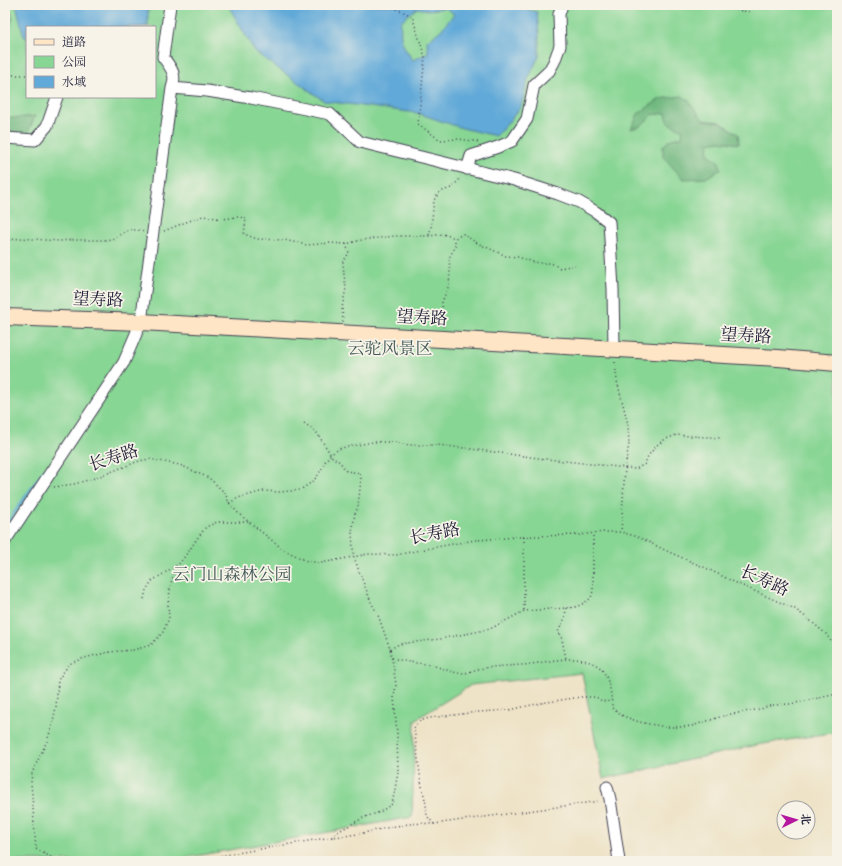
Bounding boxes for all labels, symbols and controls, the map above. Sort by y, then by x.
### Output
legend [26,26,156,98]
text: 道路 [62,34,86,52]
text: 公园 [62,54,86,72]
text: 水域 [62,74,86,92]
street label: 望寿路 [72,288,124,314]
street label: 望寿路 [396,306,448,332]
street label: 望寿路 [720,324,772,350]
park label: 云驼风景区 [348,338,433,362]
street label: 长寿路 [86,440,142,478]
street label: 长寿路 [408,518,462,552]
street label: 长寿路 [736,561,792,603]
park label: 云门山森林公园 [173,564,292,588]
north arrow [776,800,816,840]
text: 北 [797,813,813,825]

